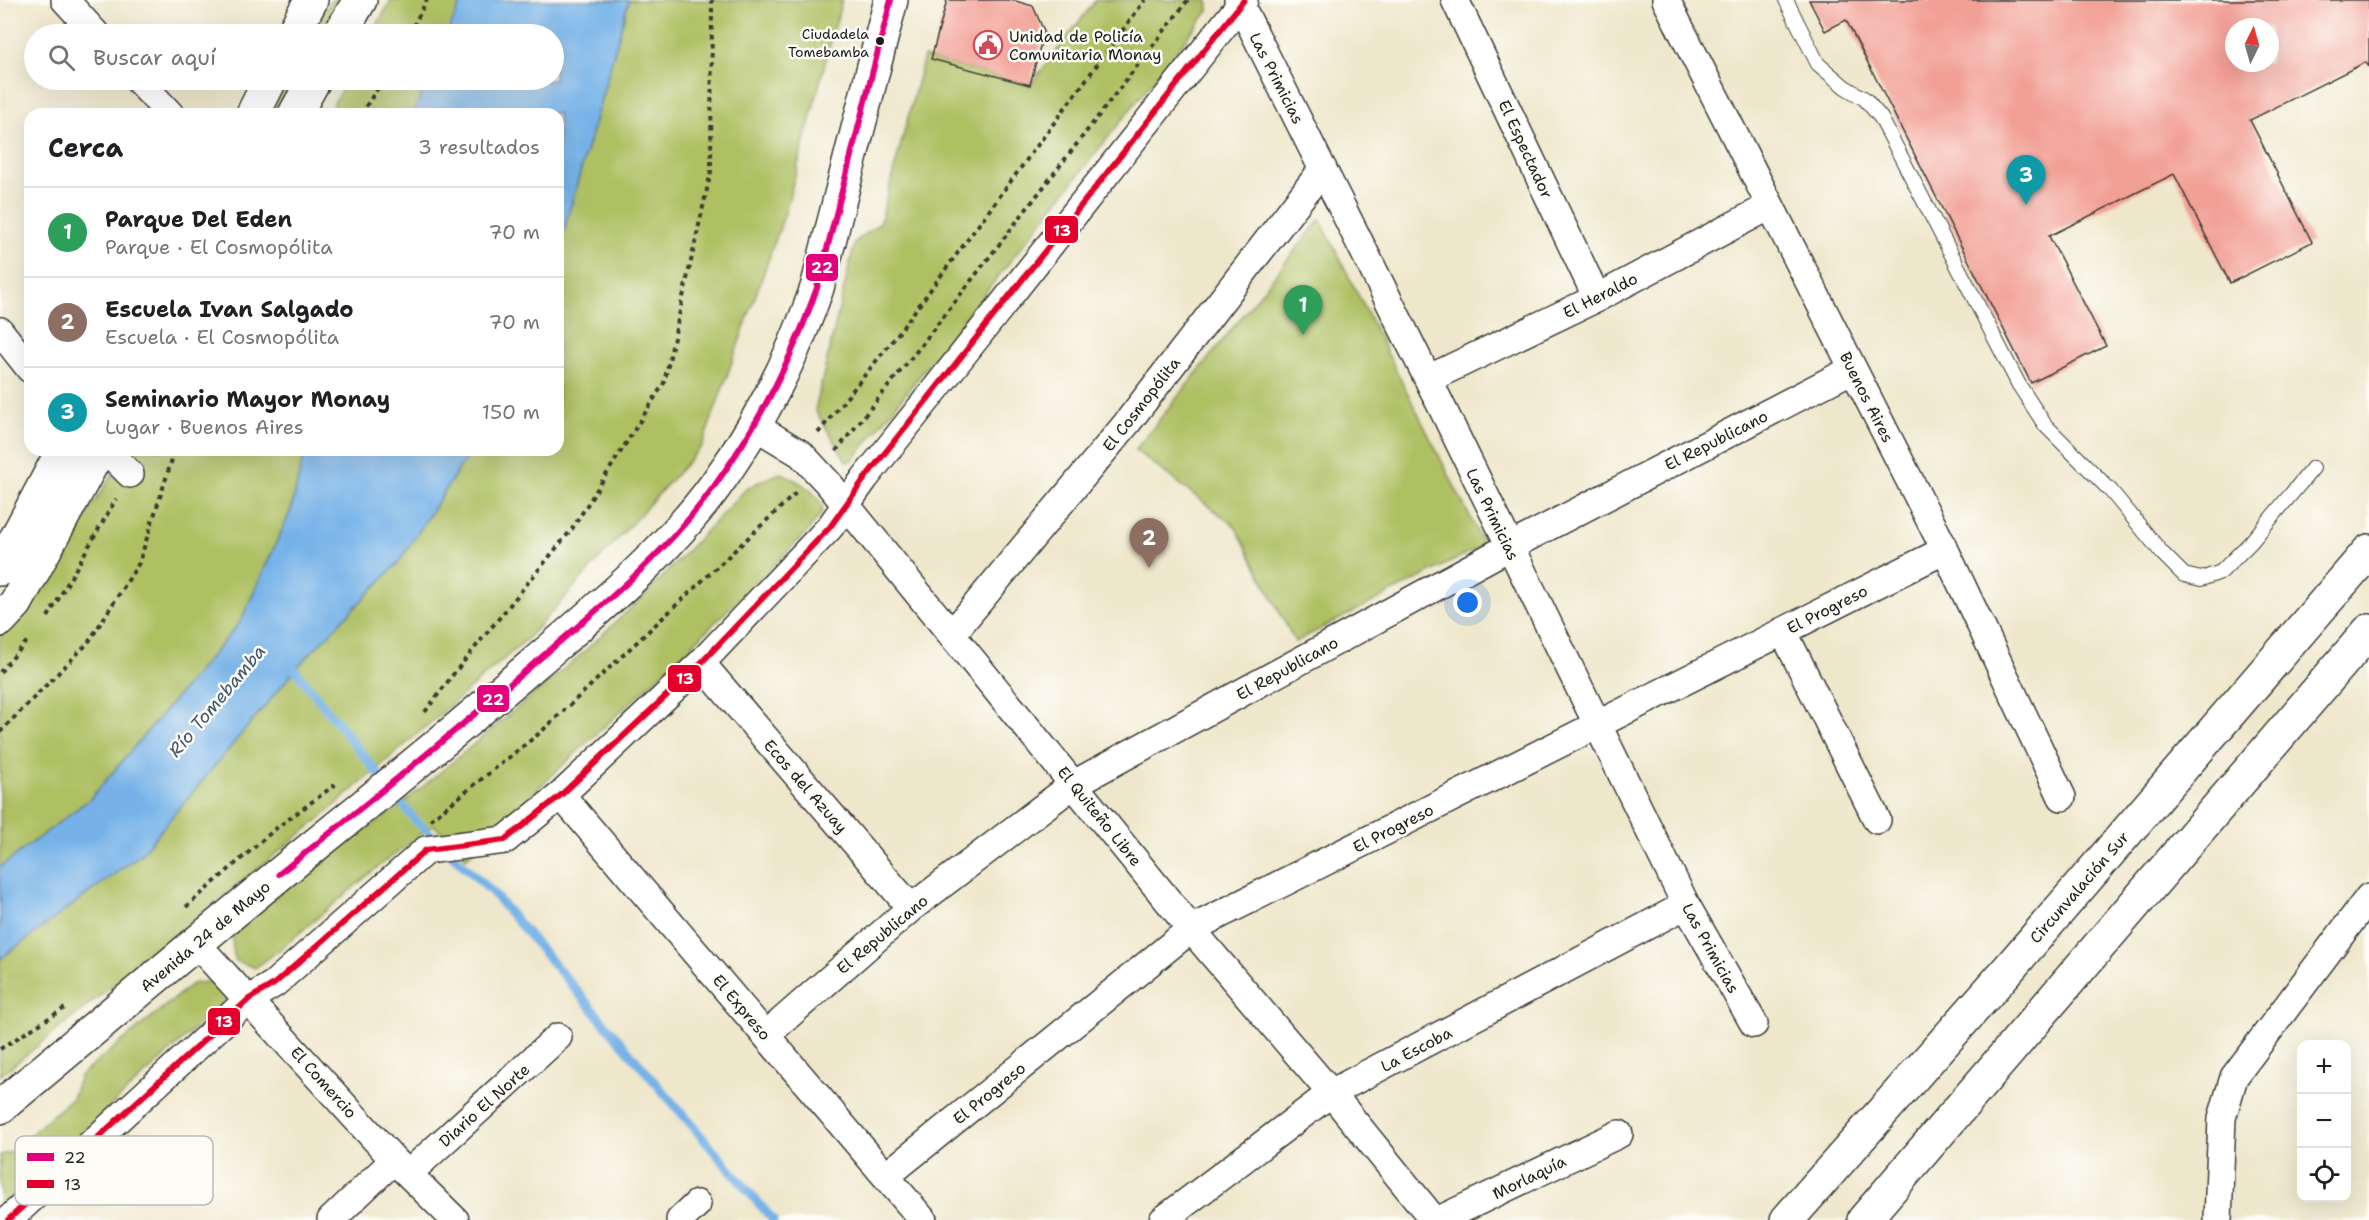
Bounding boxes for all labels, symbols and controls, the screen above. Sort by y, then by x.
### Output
north arrow [2225,18,2279,72]
search box [24,24,564,90]
place label: Ciudadela Tomebamba [788,25,869,61]
place label: Unidad de Policía Comunitaria Monay [1009,26,1162,65]
public building icon: Unidad de Policía Comunitaria Monay [972,29,1004,61]
street label: Las Primicias [1245,29,1309,128]
marker: Ciudadela Tomebamba [874,35,886,47]
icon: search [45,41,78,74]
text: Buscar aquí [93,43,216,72]
street label: El Espectador [1494,97,1558,202]
text: Cerca [48,130,123,165]
text: 3 resultados [418,134,540,160]
pin: 3 [2006,156,2046,205]
text: Parque Del Eden [105,205,292,234]
line badge: 13 [1044,215,1079,244]
text: 1 [63,219,72,245]
text: 70 m [488,219,540,245]
text: 13 [1053,220,1071,241]
text: Parque · El Cosmopólita [105,234,333,260]
line badge: 22 [805,253,839,282]
text: 22 [811,257,833,278]
street label: El Heraldo [1559,268,1641,323]
pin: 1 [1284,286,1322,335]
text: Escuela Ivan Salgado [105,295,354,324]
text: 2 [61,309,75,335]
text: 70 m [488,309,540,335]
text: Escuela · El Cosmopólita [105,324,339,350]
street label: Buenos Aires [1835,348,1898,446]
street label: El Cosmopólita [1098,353,1185,456]
text: Seminario Mayor Monay [105,385,390,414]
text: 3 [61,399,75,425]
text: 150 m [482,399,540,425]
street label: El Republicano [1661,405,1771,476]
text: Lugar · Buenos Aires [105,414,304,440]
street label: Las Primicias [1461,465,1524,564]
pin: 2 [1130,518,1168,568]
street label: El Progreso [1783,580,1871,639]
your location [1453,588,1482,617]
street label: El Republicano [1233,632,1342,705]
water label: Río Tomebamba [163,640,271,762]
line badge: 13 [667,664,702,693]
text: 13 [676,668,694,689]
line badge: 22 [476,684,510,713]
text: 22 [482,689,504,710]
street label: Ecos del Azuay [759,735,852,838]
street label: El Quiteño Libre [1053,762,1147,871]
street label: El Progreso [1349,799,1437,858]
street label: Circunvalación Sur [2025,827,2134,948]
street label: Avenida 24 de Mayo [136,876,275,997]
street label: El Republicano [832,890,932,979]
street label: Las Primicias [1677,899,1744,997]
street label: El Expreso [708,970,775,1045]
line badge: 13 [207,1007,241,1036]
text: 13 [215,1011,233,1032]
street label: La Escoba [1377,1022,1456,1077]
map controls [2297,1040,2351,1202]
button: + [2297,1040,2351,1094]
street label: El Comercio [286,1042,361,1123]
street label: El Progreso [949,1058,1030,1129]
street label: Diario El Norte [434,1059,534,1152]
button: − [2297,1094,2351,1148]
legend [15,1136,213,1205]
text: 22 [64,1147,86,1168]
button: locate [2297,1148,2351,1202]
street label: Morlaquía [1489,1151,1570,1204]
text: 13 [64,1174,81,1195]

